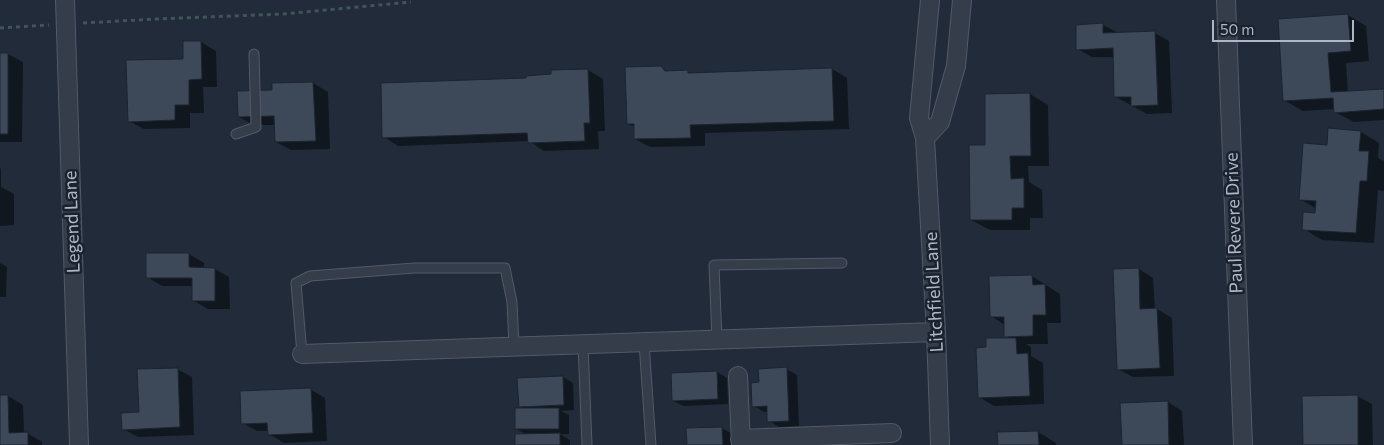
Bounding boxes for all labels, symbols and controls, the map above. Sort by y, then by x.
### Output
scale bar [1214,10,1356,42]
text: 50 m [1220,20,1254,38]
street label: Paul Revere Drive [1221,152,1247,294]
street label: Legend Lane [59,170,85,274]
street label: Litchfield Lane [920,231,948,353]

